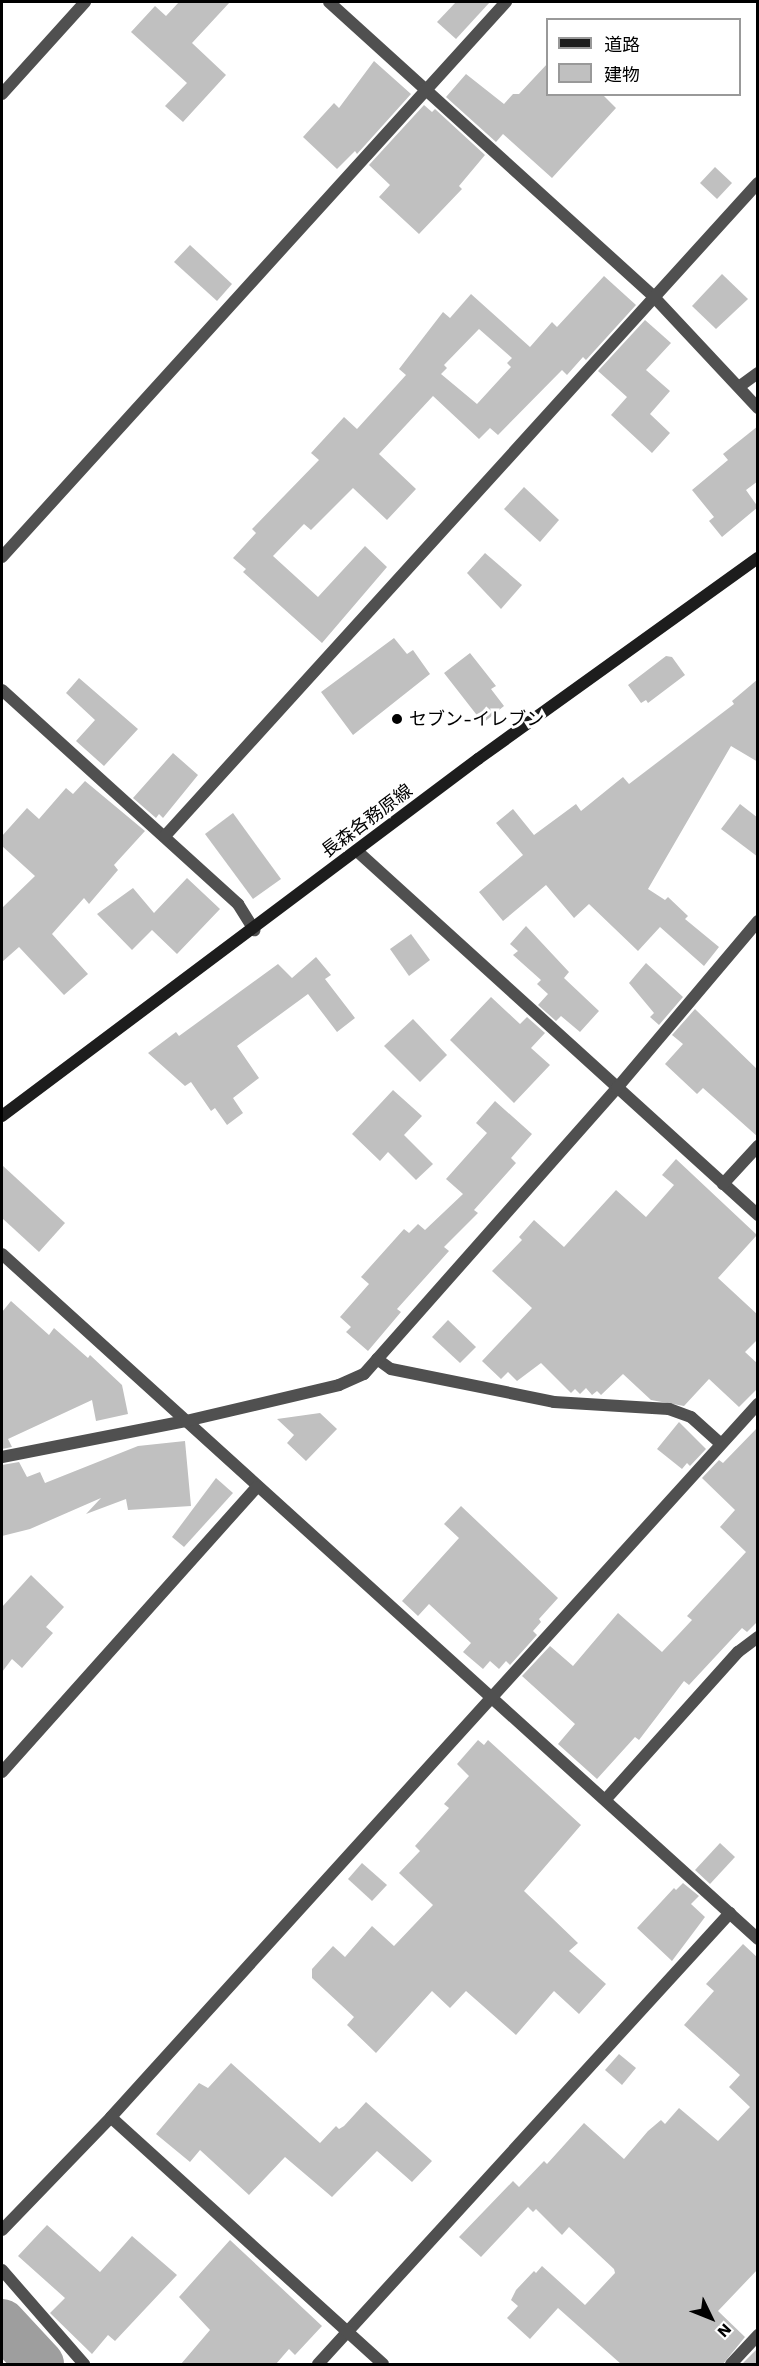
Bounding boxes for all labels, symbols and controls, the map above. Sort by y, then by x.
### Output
legend [546,18,741,96]
text: 道路 [604,34,640,55]
text: 建物 [604,64,640,85]
place label: セブン-イレブン [409,708,544,730]
marker: セブン-イレブン [390,712,404,726]
street label: 長森各務原線 [317,780,417,862]
north arrow [681,2288,741,2348]
text: N [714,2320,736,2341]

